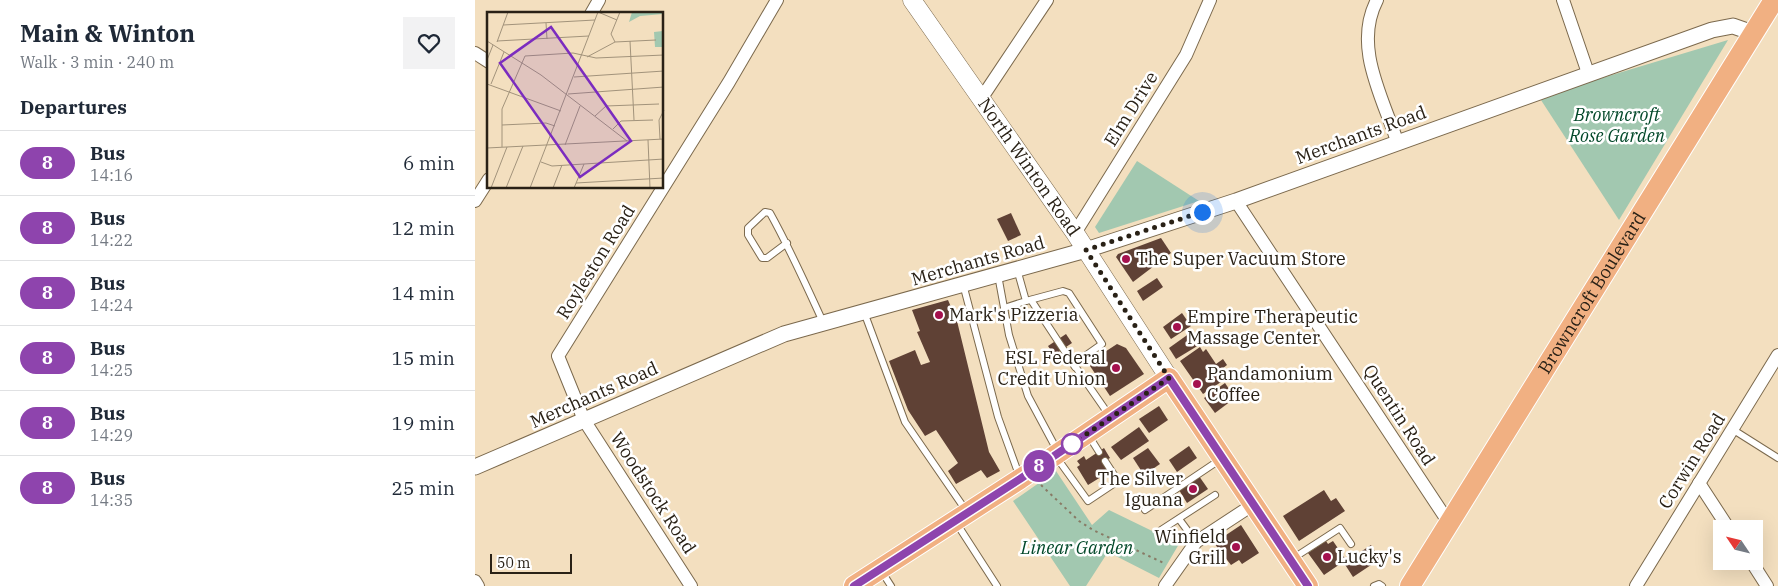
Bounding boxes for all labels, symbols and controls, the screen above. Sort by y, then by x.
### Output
inset map [487,12,664,189]
text: Main & Winton [20,17,195,49]
button: heart [403,17,455,69]
text: Walk · 3 min · 240 m [20,52,174,72]
street label: Elm Drive [1099,67,1163,150]
street label: North Winton Road [973,93,1086,240]
text: Departures [20,95,127,119]
street label: Merchants Road [1292,100,1429,169]
park label: Browncroft Rose Garden [1568,103,1666,147]
text: Bus [90,141,125,165]
text: 8 [42,151,53,174]
text: 6 min [403,151,455,175]
text: 14:16 [90,165,133,185]
street label: Royleston Road [551,200,640,323]
your location [1190,200,1215,225]
text: Bus [90,206,125,230]
street label: Browncroft Boulevard [1533,207,1651,378]
text: 8 [42,216,53,239]
text: 12 min [392,216,455,240]
text: 14:22 [90,230,133,250]
street label: Merchants Road [909,231,1047,291]
place label: The Super Vacuum Store [1136,247,1346,270]
marker: The Super Vacuum Store [1120,253,1132,265]
text: Bus [90,271,125,295]
text: 8 [42,281,53,304]
text: 14 min [392,281,455,305]
text: 14:24 [90,295,133,315]
place label: Mark's Pizzeria [949,303,1079,326]
place label: Empire Therapeutic Massage Center [1187,305,1358,349]
marker: Mark's Pizzeria [933,309,945,321]
marker: Empire Therapeutic Massage Center [1171,321,1183,333]
text: Bus [90,336,125,360]
text: 8 [42,346,53,369]
text: 15 min [392,346,455,370]
place label: ESL Federal Credit Union [998,346,1106,390]
street label: Merchants Road [526,356,661,433]
text: 14:25 [90,360,133,380]
street label: Quentin Road [1358,360,1441,470]
marker: ESL Federal Credit Union [1110,362,1122,374]
place label: Pandamonium Coffee [1207,362,1333,406]
marker: Pandamonium Coffee [1191,378,1203,390]
text: Bus [90,401,125,425]
street label: Corwin Road [1653,409,1730,513]
text: 8 [42,411,53,434]
text: 19 min [392,411,455,435]
text: 14:29 [90,425,133,445]
street label: Woodstock Road [606,428,701,558]
unlabelled marker [1061,433,1083,455]
line badge: 8 [1023,450,1055,482]
text: 8 [1034,454,1044,477]
text: Bus [90,466,125,490]
place label: The Silver Iguana [1098,467,1183,511]
text: 8 [42,476,53,499]
text: 25 min [392,476,455,500]
marker: The Silver Iguana [1187,483,1199,495]
text: 14:35 [90,490,133,510]
north arrow [1713,520,1763,570]
map controls [1713,520,1763,570]
place label: Winfield Grill [1154,525,1226,569]
park label: Linear Garden [1020,536,1134,559]
marker: Winfield Grill [1230,541,1242,553]
place label: Lucky's [1337,545,1402,568]
scale bar [490,551,573,574]
marker: Lucky's [1321,551,1333,563]
text: 50 m [497,554,530,572]

